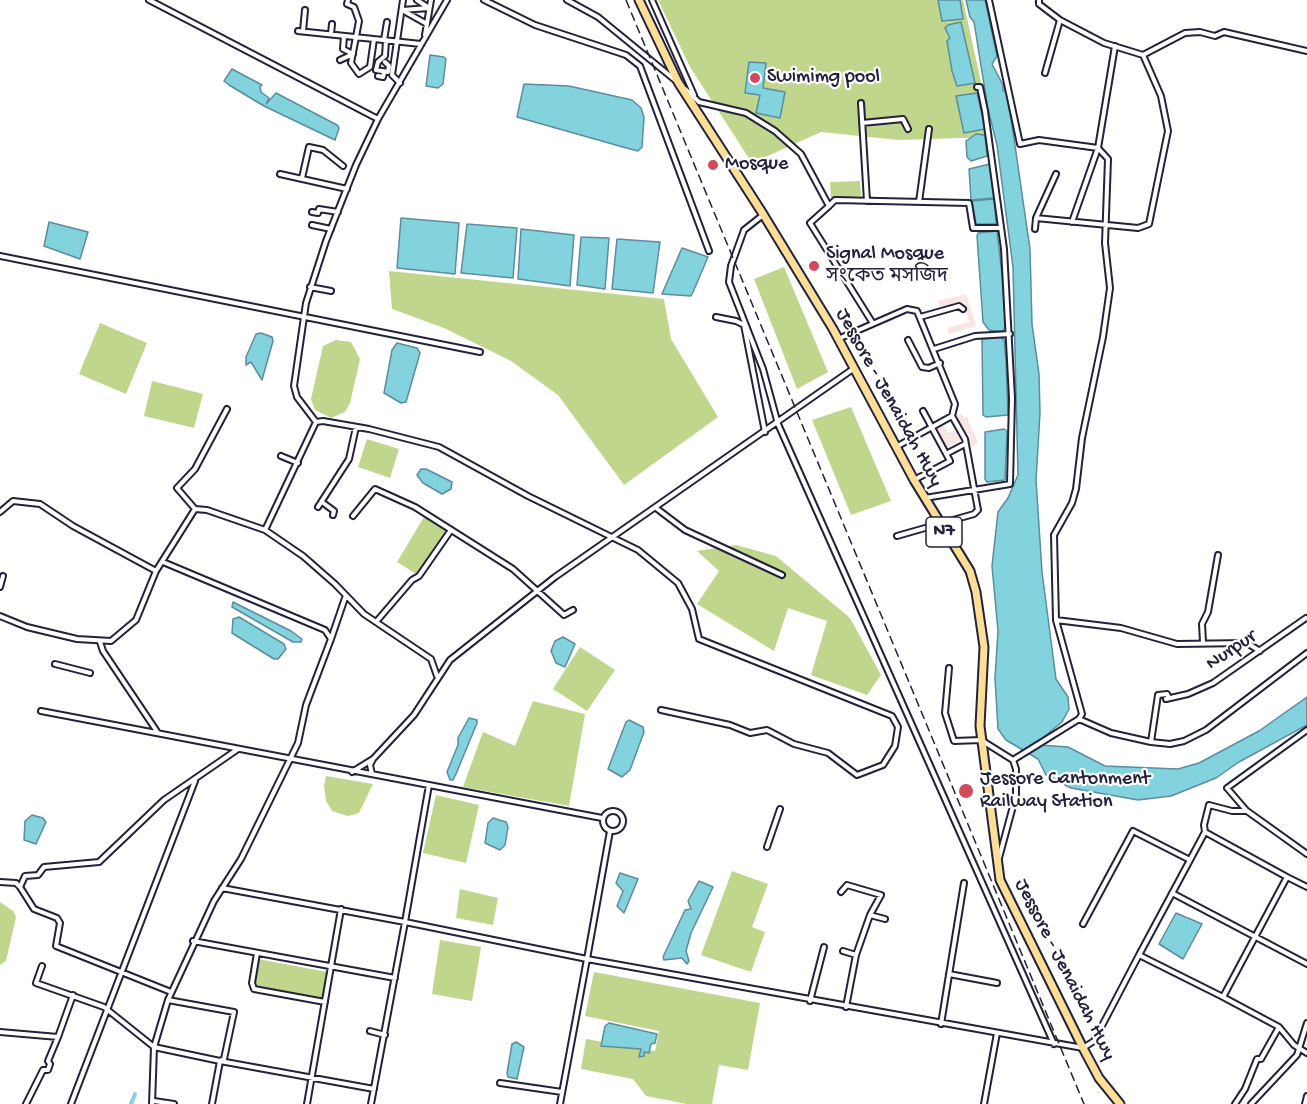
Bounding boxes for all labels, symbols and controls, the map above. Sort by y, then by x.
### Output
place label: Swimimg pool [767,66,880,90]
marker: Swimimg pool [748,71,762,85]
place label: Mosque [725,153,788,177]
marker: Mosque [706,158,720,172]
place label: Signal Mosque সংকেত মসজিদ [826,243,948,290]
marker: Signal Mosque সংকেত মসজিদ [807,259,821,273]
street label: Jessore - Jenaidah Hwy [829,305,947,491]
road number: N7 [926,517,962,547]
street label: Nurpur [1202,625,1262,677]
place label: Jessore Cantonment Railway Station [980,768,1150,815]
marker: Jessore Cantonment Railway Station [957,782,975,800]
street label: Jessore - Jenaidah Hwy [1008,875,1120,1065]

